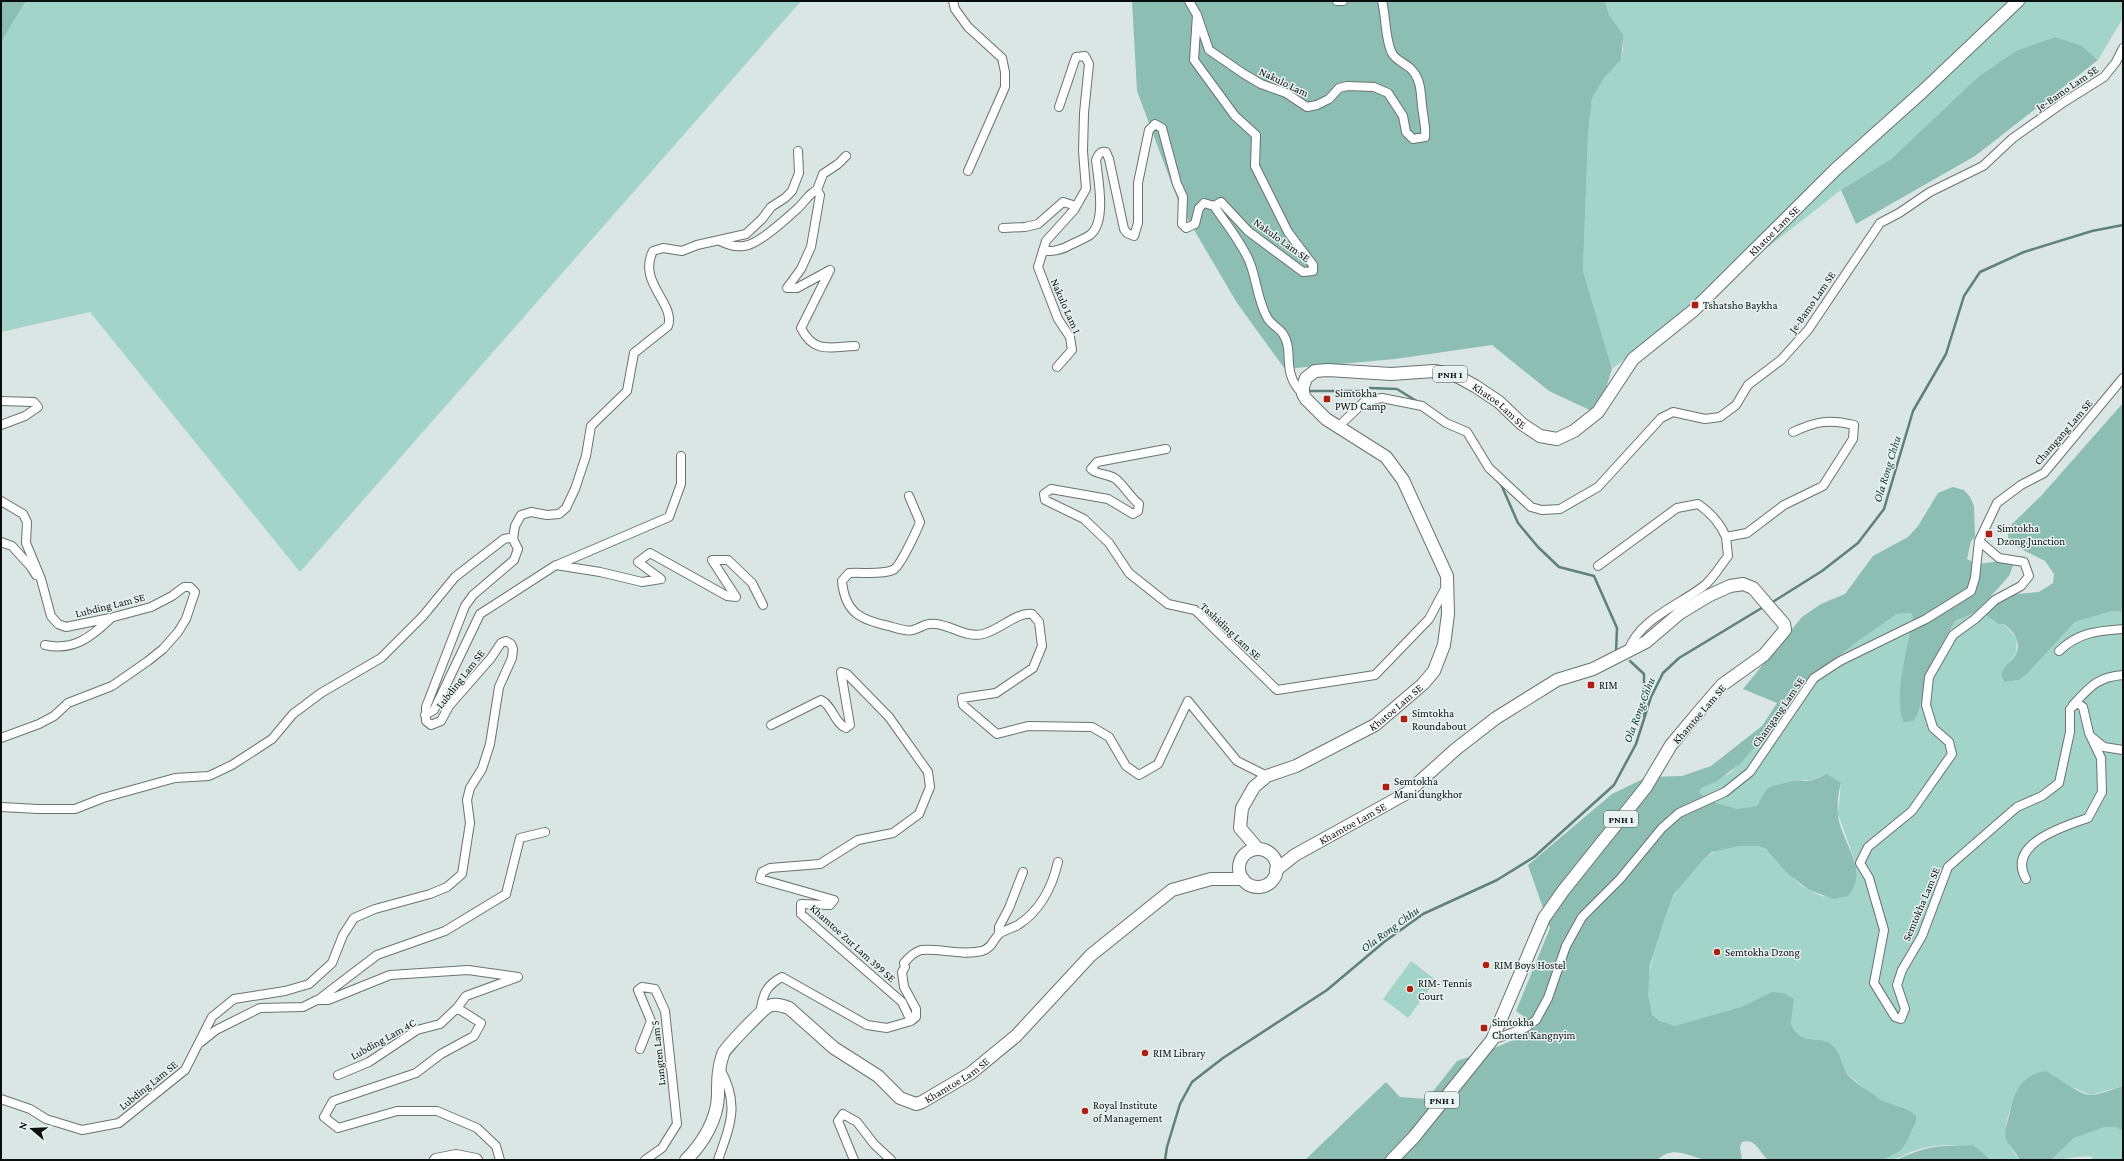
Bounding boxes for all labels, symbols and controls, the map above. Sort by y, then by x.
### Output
street label: Je-Bamo Lam SE [2033,63,2101,115]
street label: Nakulo Lam [1257,65,1311,99]
street label: Khatoe Lam SE [1746,203,1802,258]
street label: Nakulo Lam SE [1252,216,1312,264]
street label: Je-Bamo Lam SE [1786,269,1838,336]
street label: Nakulo Lam 1 [1049,277,1084,336]
place label: Tshatsho Baykha [1703,299,1778,312]
marker: Tshatsho Baykha [1690,300,1700,310]
road number: PNH 1 [1433,366,1467,382]
street label: Khatoe Lam SE [1470,380,1528,431]
place label: Simtokha PWD Camp [1335,387,1386,413]
marker: Simtokha PWD Camp [1322,394,1332,404]
street label: Chamgang Lam SE [2031,397,2095,468]
water label: Ola Rong Chhu [1870,434,1904,504]
place label: Simtokha Dzong Junction [1997,522,2065,548]
marker: Simtokha Dzong Junction [1984,529,1994,539]
street label: Lubding Lam SE [74,591,146,620]
street label: Tashiding Lam SE [1198,600,1264,663]
street label: Lubding Lam SE [433,647,488,711]
water label: Ola Rong Chhu [1620,675,1658,745]
street label: Chamgang Lam SE [1749,675,1807,750]
place label: RIM [1599,679,1618,691]
marker: RIM [1586,680,1596,690]
street label: Khatoe Lam SE [1367,681,1425,733]
street label: Khamtoe Lam SE [1670,682,1728,746]
place label: Simtokha Roundabout [1412,707,1467,732]
marker: Simtokha Roundabout [1399,714,1409,724]
place label: Semtokha Mani dungkhor [1394,775,1463,801]
marker: Semtokha Mani dungkhor [1381,782,1391,792]
street label: Khamtoe Lam SE [1317,800,1388,846]
road number: PNH 1 [1604,811,1638,827]
street label: Semtokha Lam SE [1900,865,1942,943]
street label: Khamtoe Zur Lam 399 SE [808,902,898,984]
water label: Ola Rong Chhu [1358,903,1422,955]
place label: Semtokha Dzong [1725,946,1801,959]
marker: Semtokha Dzong [1712,947,1722,957]
place label: RIM Boys Hostel [1494,959,1566,972]
marker: RIM Boys Hostel [1481,960,1491,970]
place label: RIM- Tennis Court [1418,977,1472,1002]
marker: RIM- Tennis Court [1405,984,1415,994]
street label: Lubding Lam 4C [348,1016,419,1063]
place label: Simtokha Chorten Kangnyim [1492,1016,1576,1042]
street label: Lungten Lam 5 [649,1020,668,1086]
marker: Simtokha Chorten Kangnyim [1479,1023,1489,1033]
place label: RIM Library [1153,1047,1206,1060]
marker: RIM Library [1140,1048,1150,1058]
street label: Khamtoe Lam SE [922,1055,992,1105]
street label: Lubding Lam SE [116,1058,180,1113]
road number: PNH 1 [1425,1092,1459,1108]
place label: Royal Institute of Management [1093,1099,1163,1125]
marker: Royal Institute of Management [1080,1106,1090,1116]
north arrow [12,1109,52,1149]
text: N [16,1120,30,1131]

